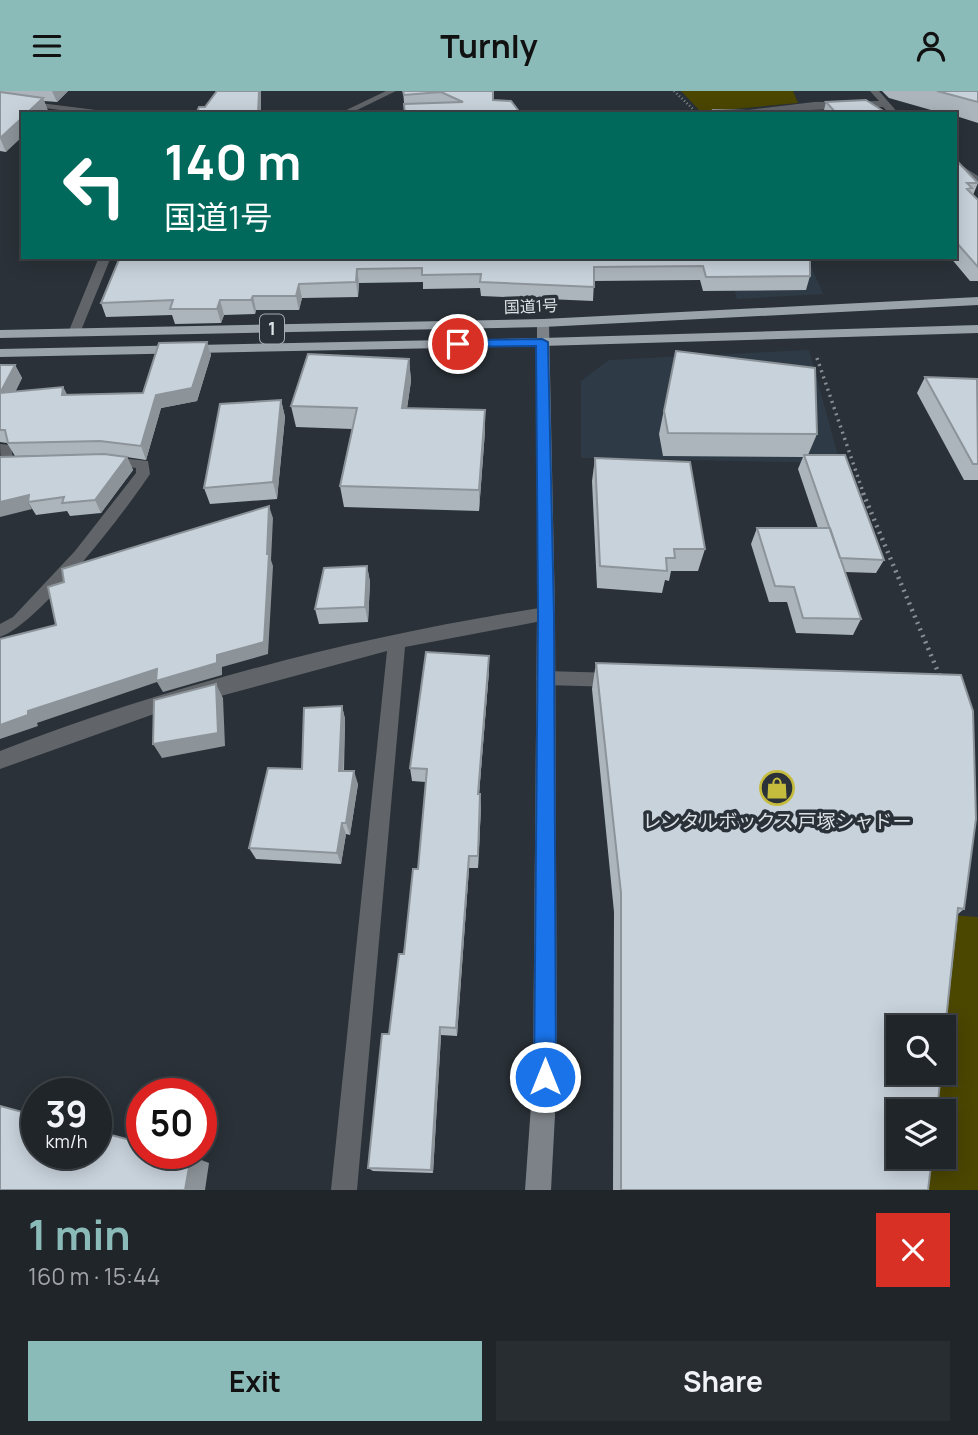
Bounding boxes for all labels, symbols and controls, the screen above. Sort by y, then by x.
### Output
text: Turnly [440,24,538,68]
icon: menu [28,27,66,65]
icon: person [912,27,950,65]
text: 140 m [164,128,301,195]
icon: left [49,140,140,231]
text: 国道1号 [164,195,272,239]
street label: 国道1号 [504,294,558,318]
pin [428,314,488,374]
road number: 1 [260,315,284,343]
icon: arrive [439,325,477,363]
shop icon: レンタルボックス 戸塚シャドー [758,769,796,807]
place label: レンタルボックス 戸塚シャドー [642,808,912,834]
map controls [886,1015,956,1169]
button: search [886,1015,956,1085]
position arrow [508,1040,582,1114]
speed limit sign: 50 [126,1078,217,1169]
text: 39 [45,1090,88,1138]
button: layers [886,1099,956,1169]
text: km/h [46,1129,87,1153]
text: 1 min [28,1205,131,1263]
button: close [876,1213,950,1287]
text: 160 m · 15:44 [28,1260,160,1292]
button: Exit [28,1341,482,1421]
button: Share [496,1341,950,1421]

